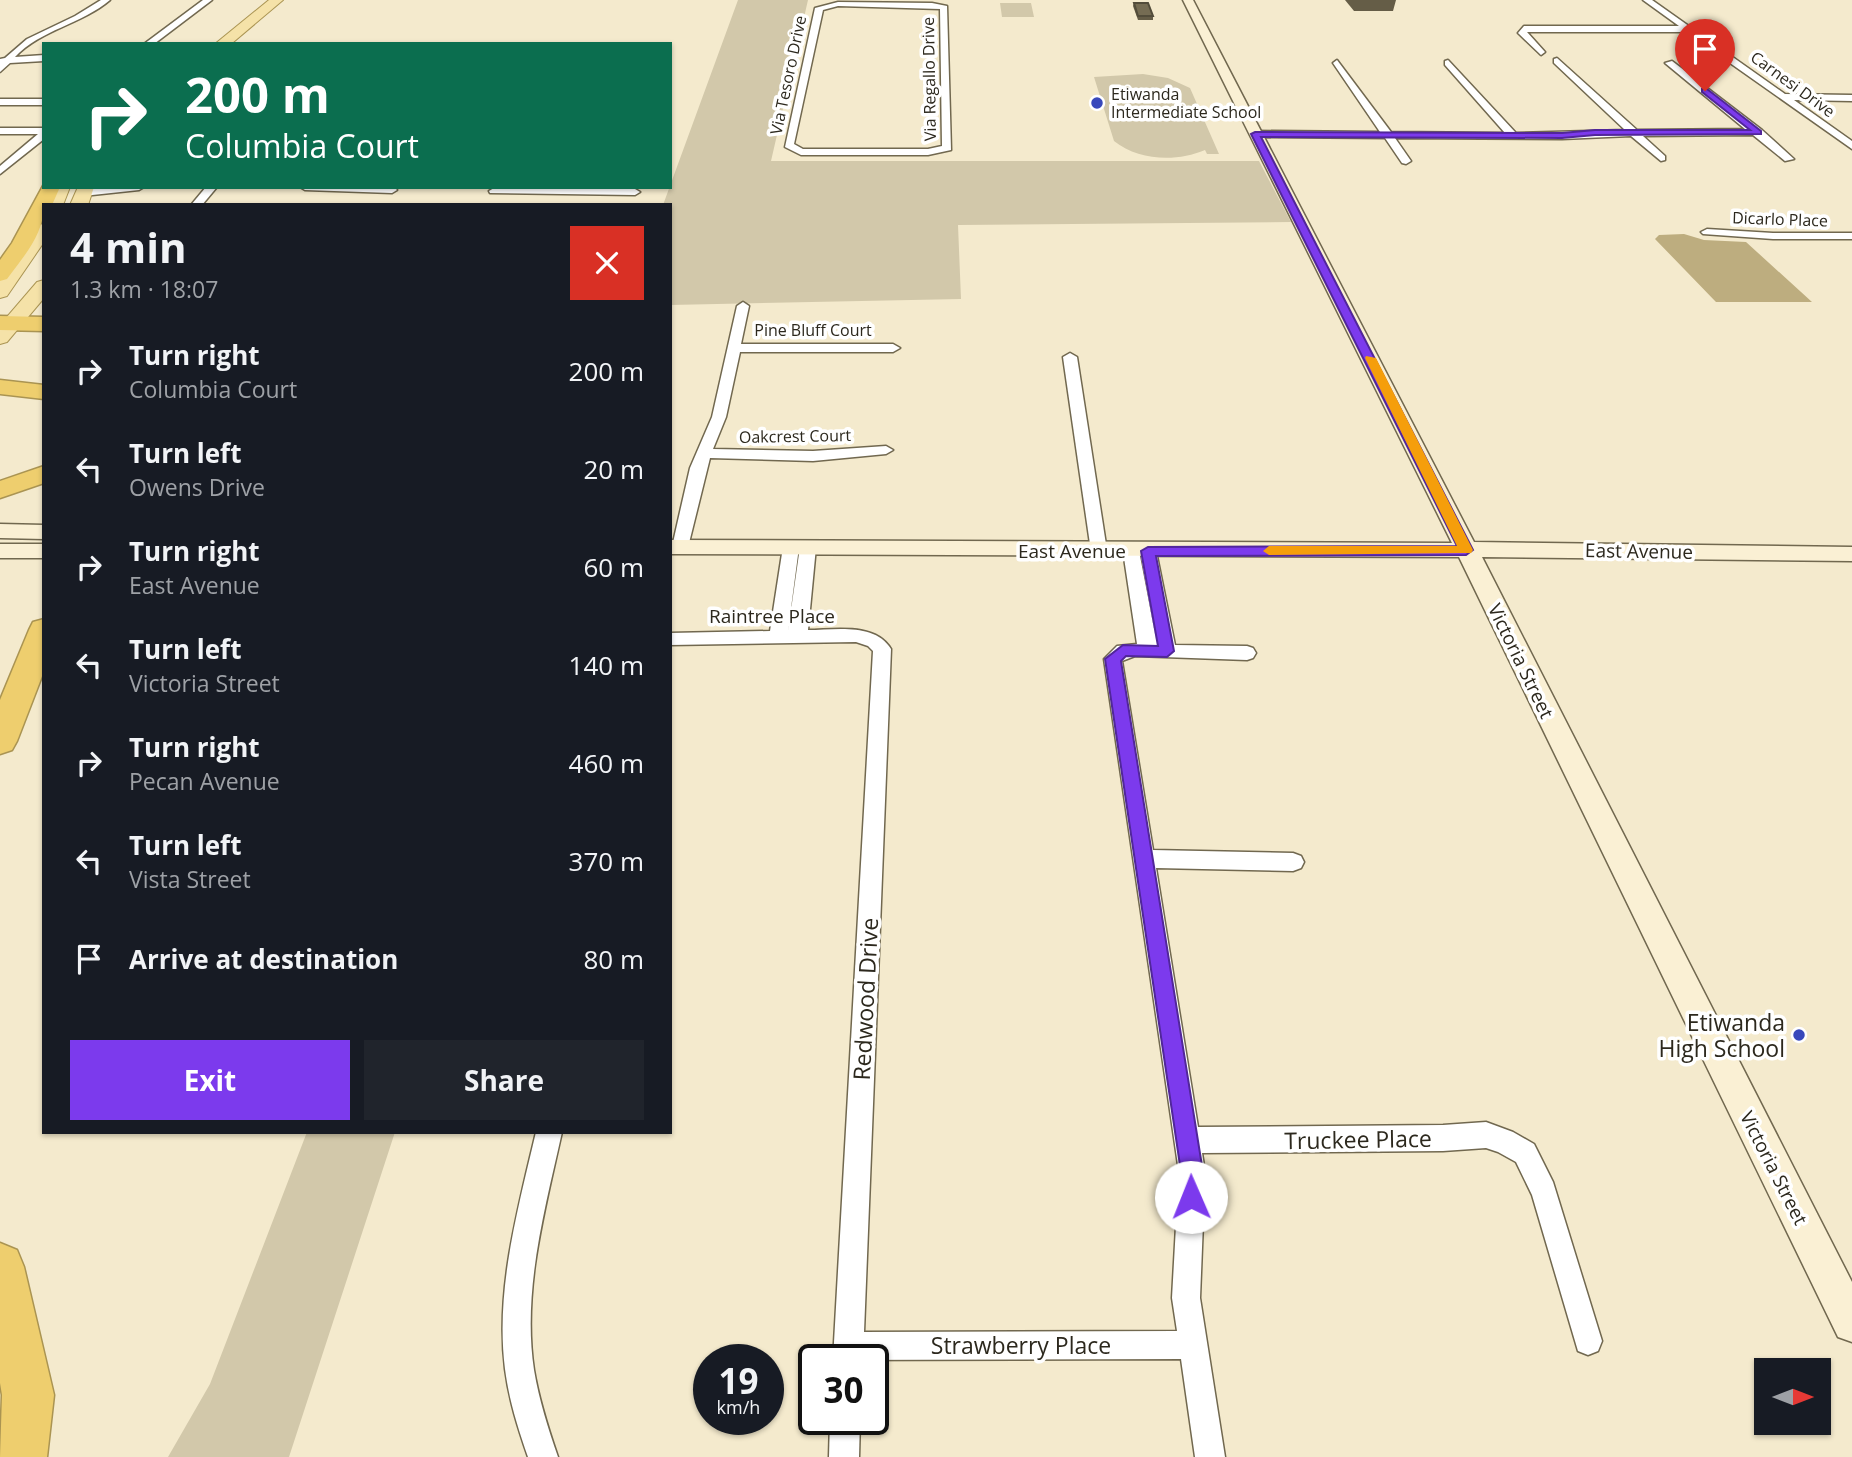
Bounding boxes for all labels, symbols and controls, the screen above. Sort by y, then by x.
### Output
street label: Via Tesoro Drive [765,13,811,137]
street label: Via Regallo Drive [917,17,941,141]
pin [1675,19,1735,91]
icon: arrive [1686,30,1724,68]
street label: Carnesi Drive [1746,46,1840,122]
text: 200 m [185,61,330,127]
icon: right [70,70,161,161]
place label: Etiwanda Intermediate School [1111,83,1261,123]
marker: Etiwanda Intermediate School [1089,95,1105,111]
text: Columbia Court [185,124,419,167]
street label: Dicarlo Place [1732,206,1828,232]
text: 4 min [70,218,187,275]
button: close [570,226,644,300]
text: 1.3 km · 18:07 [70,273,218,305]
street label: Pine Bluff Court [754,319,872,341]
text: Turn right [129,337,260,373]
icon: right [70,352,108,390]
text: 200 m [569,353,644,389]
text: Columbia Court [129,373,297,405]
street label: Oakcrest Court [739,424,852,448]
text: Turn left [129,435,241,471]
icon: left [70,450,108,488]
text: 20 m [583,451,644,487]
text: Owens Drive [129,471,265,503]
text: Turn right [129,533,260,569]
street label: East Avenue [1585,537,1693,565]
street label: East Avenue [1018,538,1126,564]
icon: right [70,548,108,586]
text: 60 m [583,549,644,585]
text: East Avenue [129,569,260,601]
street label: Victoria Street [1482,599,1560,723]
street label: Raintree Place [709,603,835,629]
text: Turn left [129,631,241,667]
icon: left [70,646,108,684]
text: 140 m [569,647,644,683]
text: Victoria Street [129,667,280,699]
text: Turn right [129,729,260,765]
icon: right [70,744,108,782]
text: 460 m [569,745,644,781]
text: Pecan Avenue [129,765,280,797]
text: Turn left [129,827,241,863]
icon: left [70,842,108,880]
text: 370 m [569,843,644,879]
text: Vista Street [129,863,251,895]
street label: Redwood Drive [845,917,885,1081]
icon: arrive [70,940,108,978]
text: Arrive at destination [129,941,398,977]
text: 80 m [583,941,644,977]
place label: Etiwanda High School [1658,1006,1785,1064]
marker: Etiwanda High School [1791,1027,1807,1043]
button: Exit [70,1040,350,1120]
button: Share [364,1040,644,1120]
street label: Victoria Street [1734,1107,1814,1230]
street label: Truckee Place [1284,1122,1432,1156]
position arrow [1154,1160,1228,1234]
street label: Strawberry Place [931,1329,1111,1361]
speed limit sign: 30 [798,1344,889,1435]
text: 19 [718,1357,759,1404]
north arrow [1754,1358,1830,1435]
map controls [1754,1358,1831,1435]
text: km/h [717,1395,760,1419]

